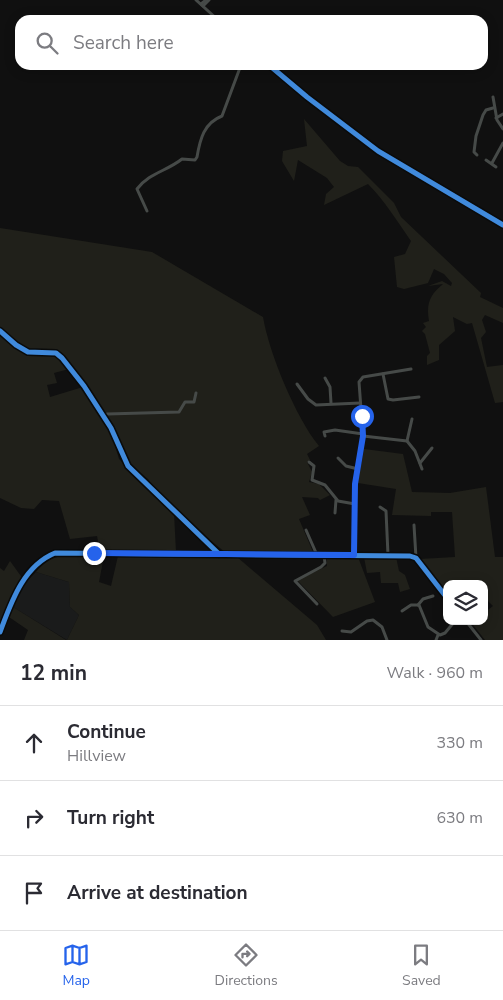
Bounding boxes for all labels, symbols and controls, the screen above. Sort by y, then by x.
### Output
search box [15,15,488,70]
icon: search [33,29,61,57]
text: Search here [73,30,174,56]
route start [351,405,374,428]
route end [83,542,106,565]
map controls [443,580,488,625]
button: layers [443,580,488,625]
text: 12 min [20,659,87,687]
text: Walk · 960 m [387,662,483,684]
text: Continue [67,719,146,745]
icon: ahead [20,729,48,757]
text: 330 m [436,732,483,754]
text: Hillview [67,745,126,767]
icon: right [20,804,48,832]
text: Turn right [67,805,154,831]
text: 630 m [436,807,483,829]
icon: arrive [20,879,48,907]
text: Arrive at destination [67,880,248,906]
tab: Map [62,941,90,990]
tab: Directions [215,941,278,990]
tab: Saved [402,941,441,990]

